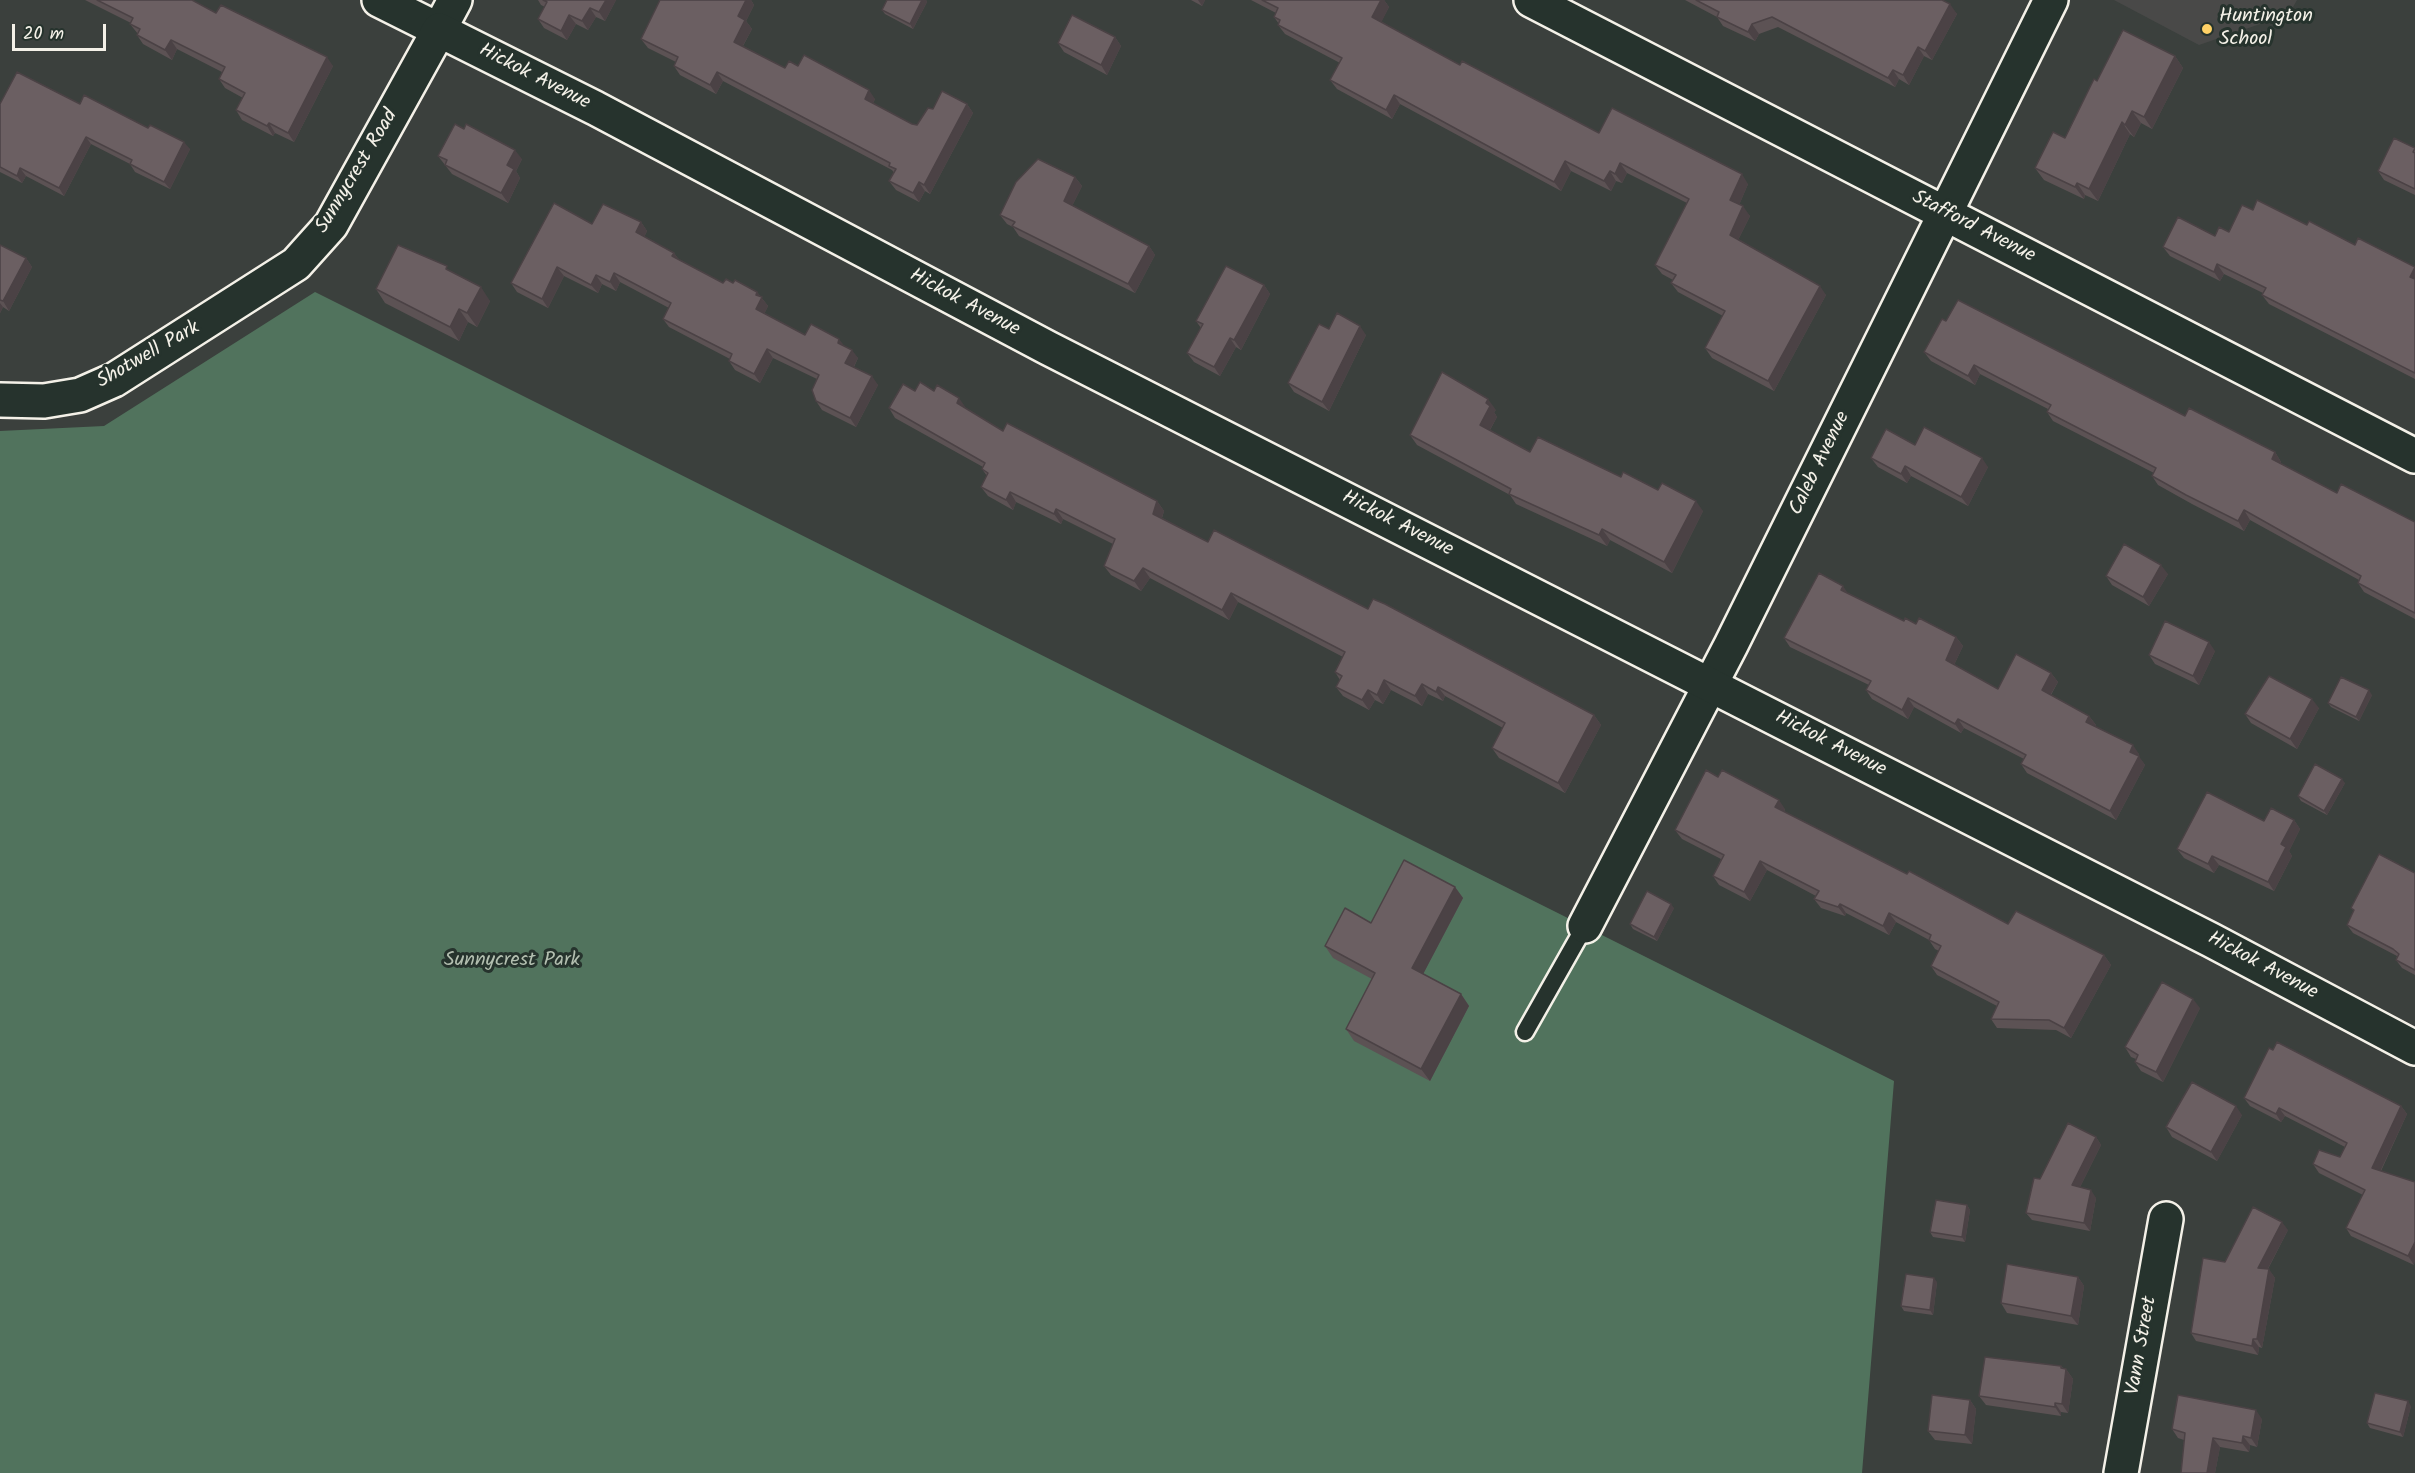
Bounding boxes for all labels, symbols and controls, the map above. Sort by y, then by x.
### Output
place label: Huntington School [2219,6,2313,53]
scale bar [15,12,110,50]
text: 20 m [23,20,64,49]
marker: Huntington School [2200,22,2214,36]
street label: Hickok Avenue [474,40,594,116]
street label: Sunnycrest Road [312,106,404,238]
street label: Stafford Avenue [1907,187,2039,269]
street label: Hickok Avenue [905,265,1023,343]
street label: Shotwell Park [93,317,205,395]
street label: Caleb Avenue [1786,408,1856,520]
street label: Hickok Avenue [1337,487,1457,563]
street label: Hickok Avenue [1770,707,1890,783]
street label: Hickok Avenue [2203,928,2321,1006]
park label: Sunnycrest Park [444,950,580,974]
street label: Vann Street [2122,1295,2164,1397]

